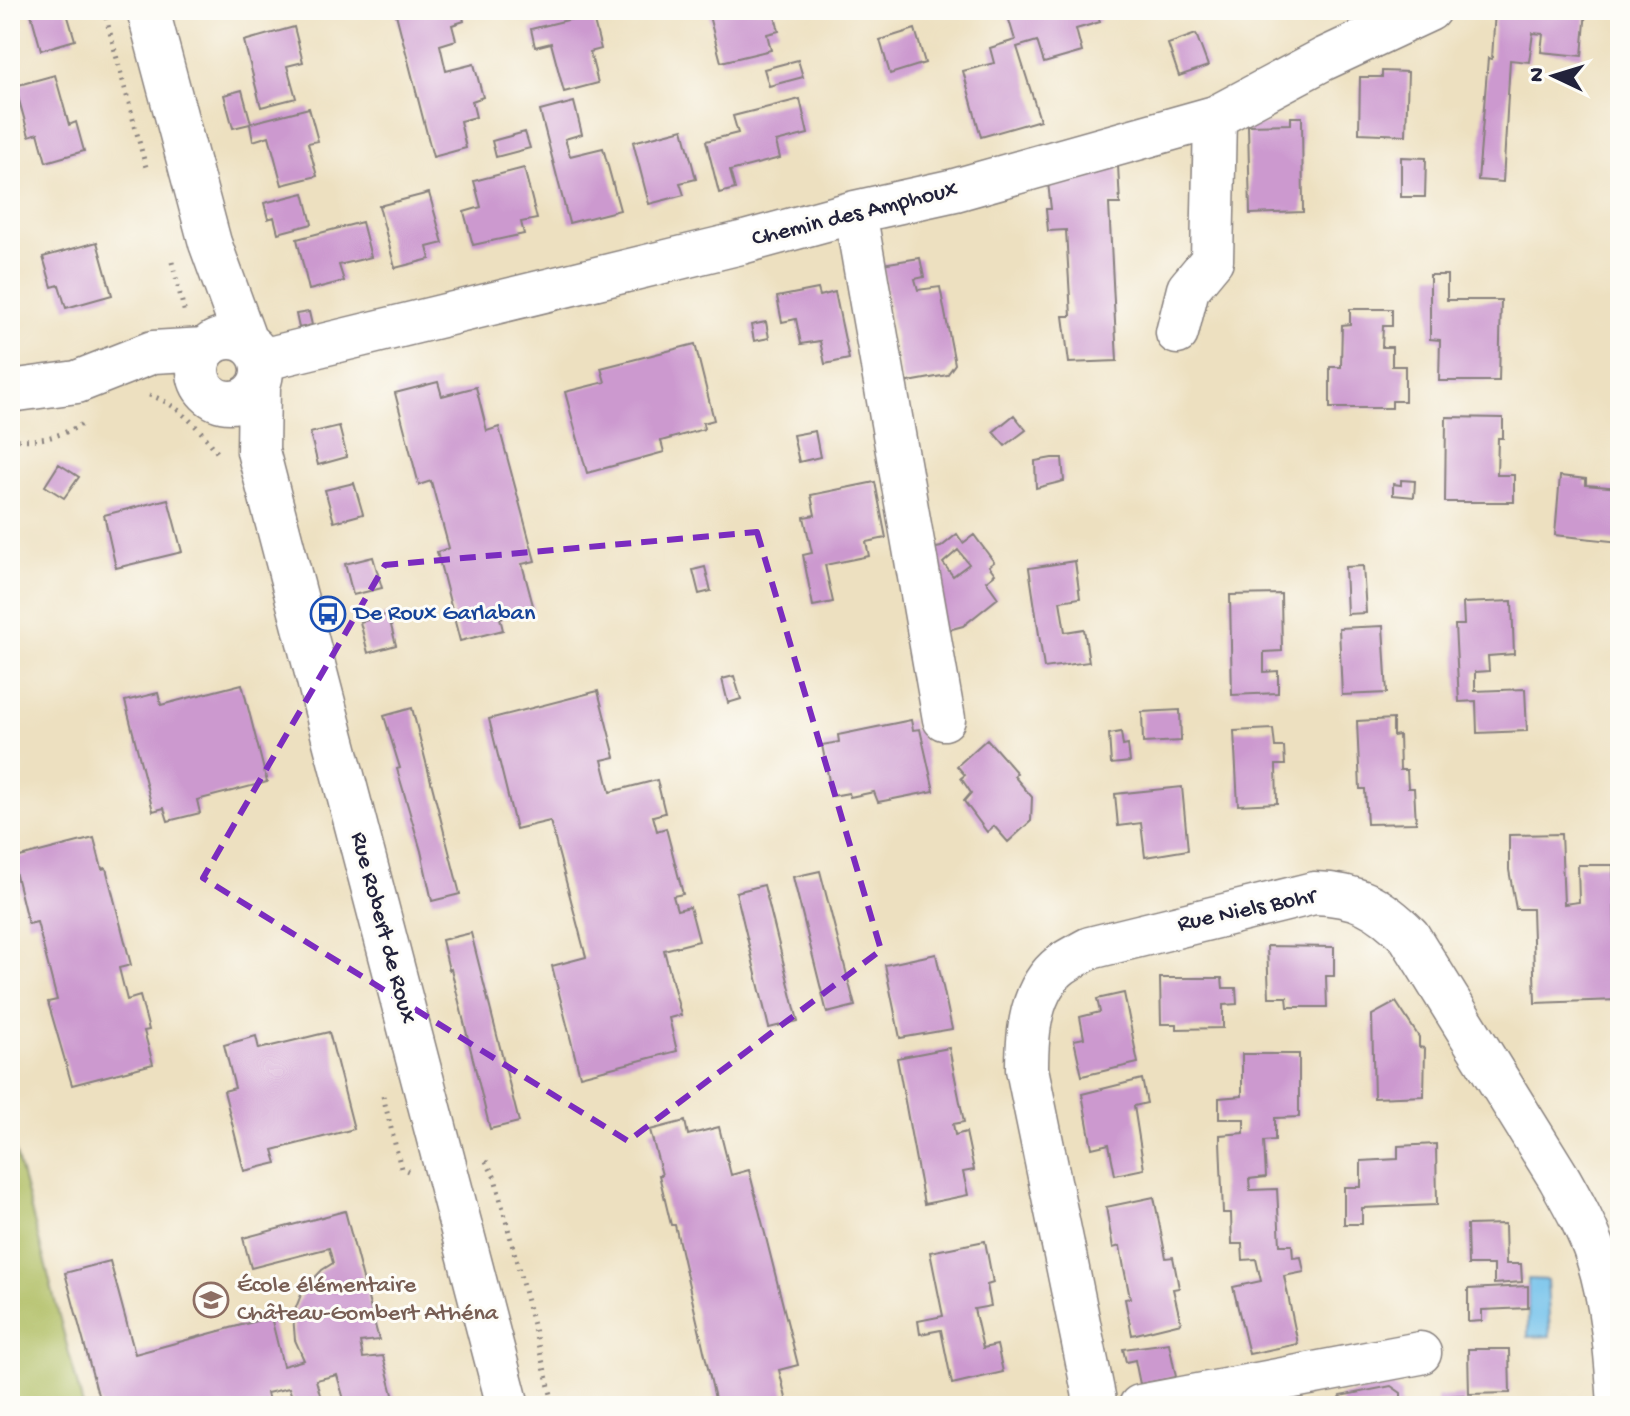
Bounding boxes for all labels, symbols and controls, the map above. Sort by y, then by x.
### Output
north arrow [1514,36,1594,116]
text: N [1525,67,1552,83]
street label: Chemin des Amphoux [749,175,961,255]
bus stop icon: De Roux Garlaban [309,595,347,633]
place label: De Roux Garlaban [352,600,536,629]
street label: Rue Robert de Roux [342,829,422,1027]
street label: Rue Niels Bohr [1175,882,1321,940]
place label: École élémentaire Château-Gombert Athéna [237,1272,499,1329]
school or university icon: École élémentaire Château-Gombert Athéna [192,1281,230,1319]

